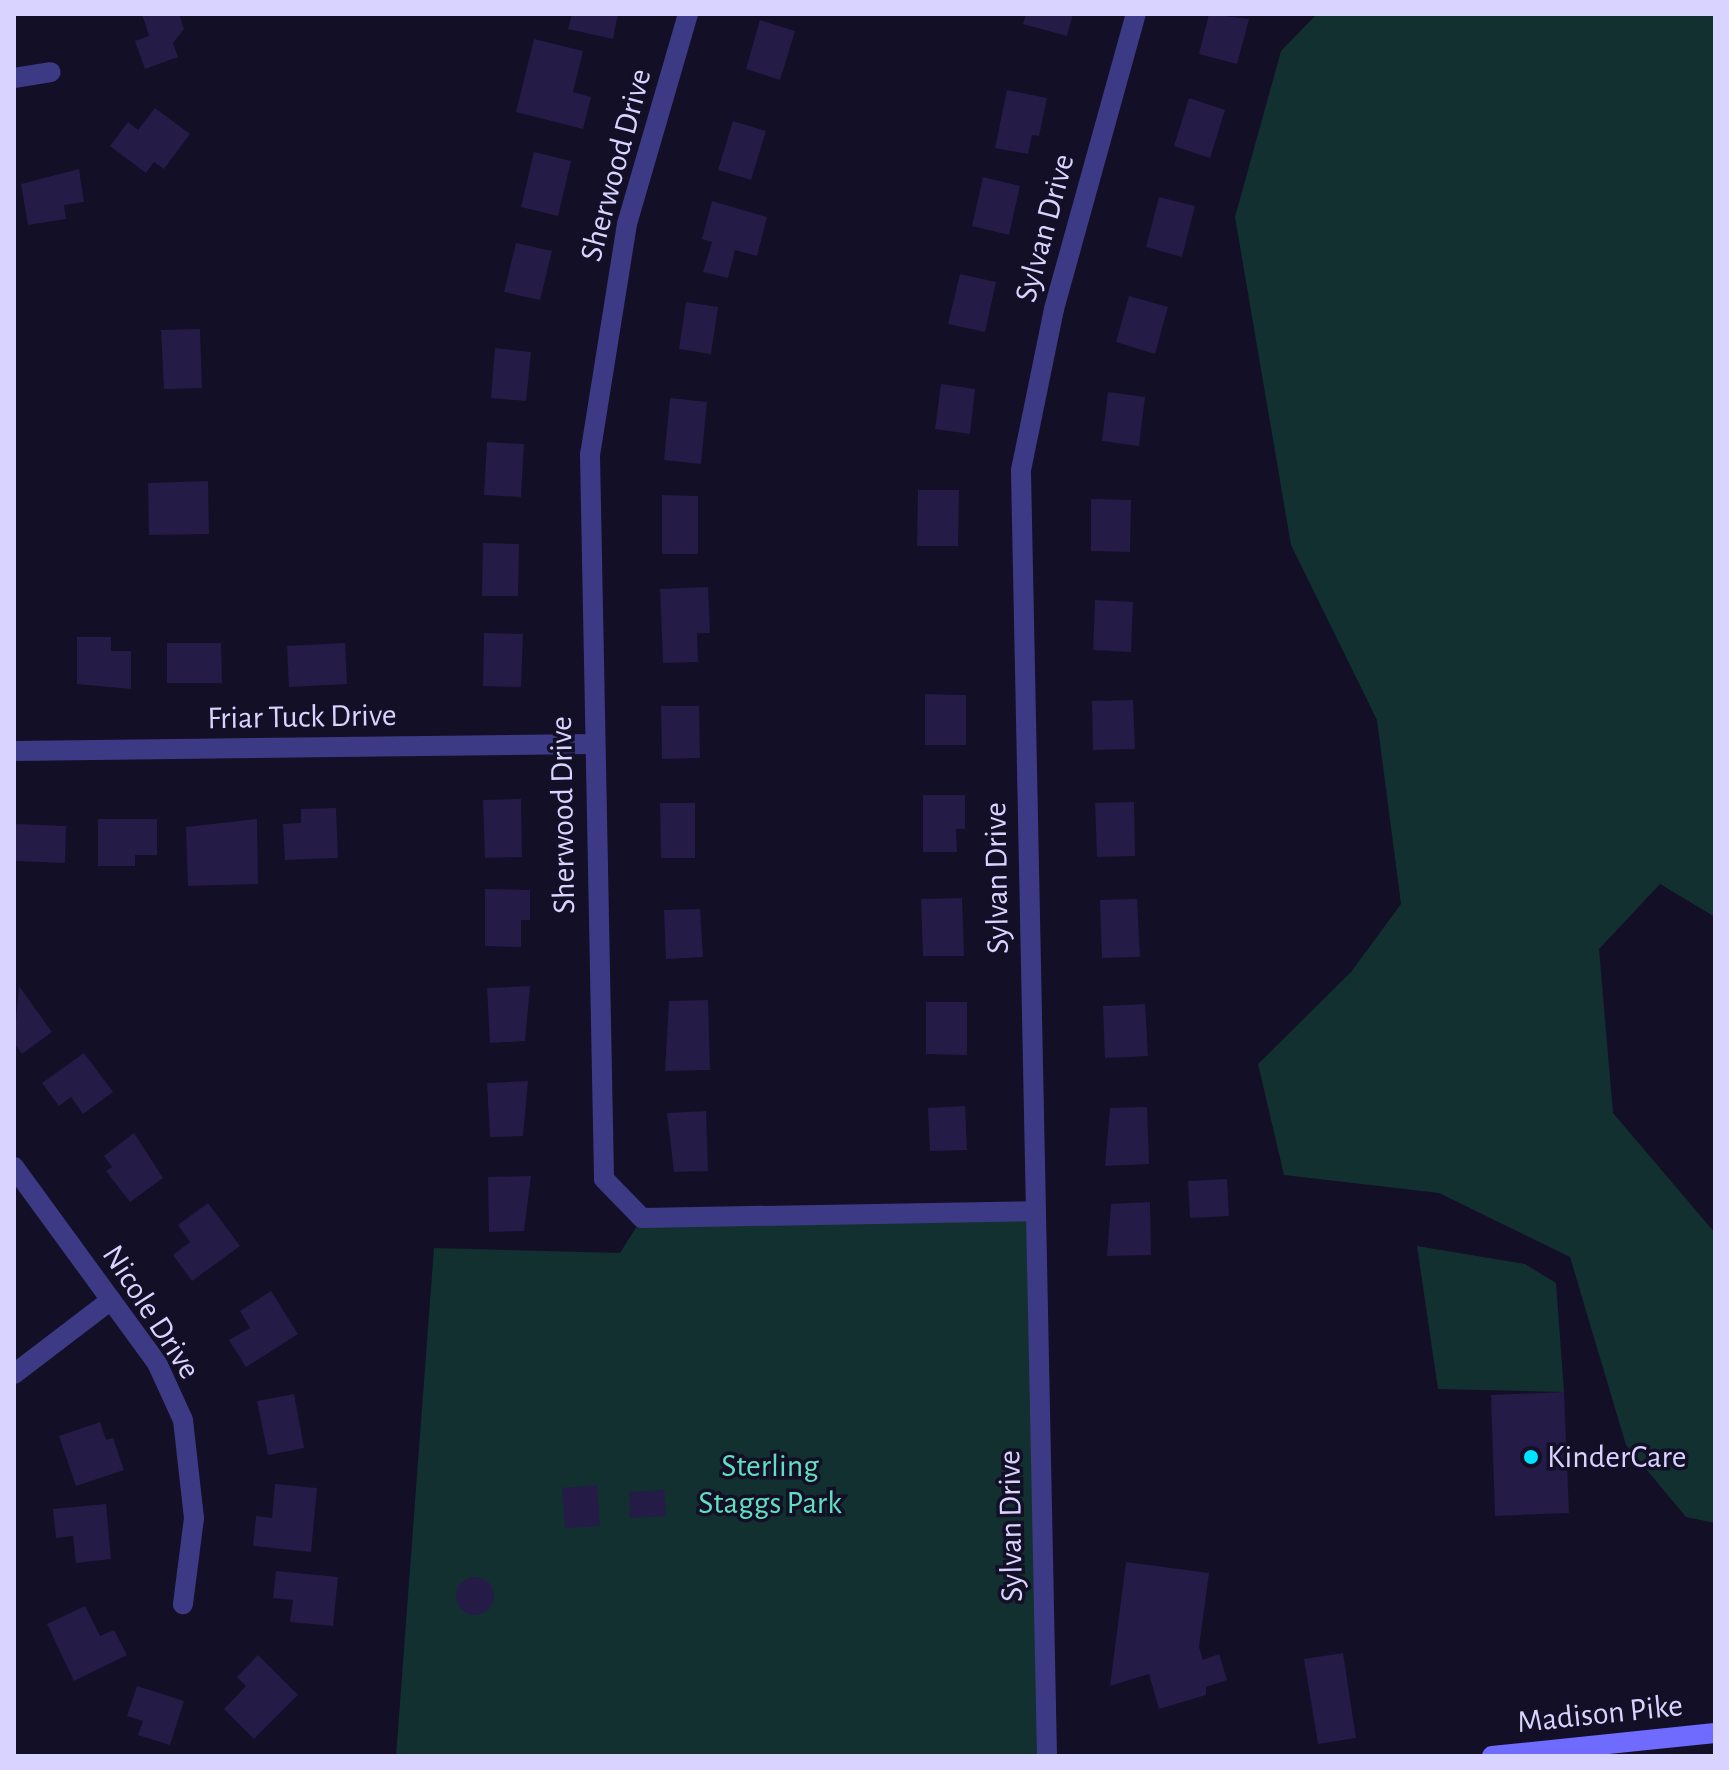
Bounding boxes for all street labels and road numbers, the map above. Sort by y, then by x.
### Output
street label: Sherwood Drive [572,64,660,266]
street label: Sylvan Drive [1007,150,1083,306]
street label: Friar Tuck Drive [207,696,397,738]
street label: Sherwood Drive [542,716,584,914]
street label: Sylvan Drive [976,802,1018,954]
street label: Nicole Drive [93,1238,209,1386]
street label: Sylvan Drive [990,1450,1032,1602]
street label: Madison Pike [1515,1686,1685,1742]

